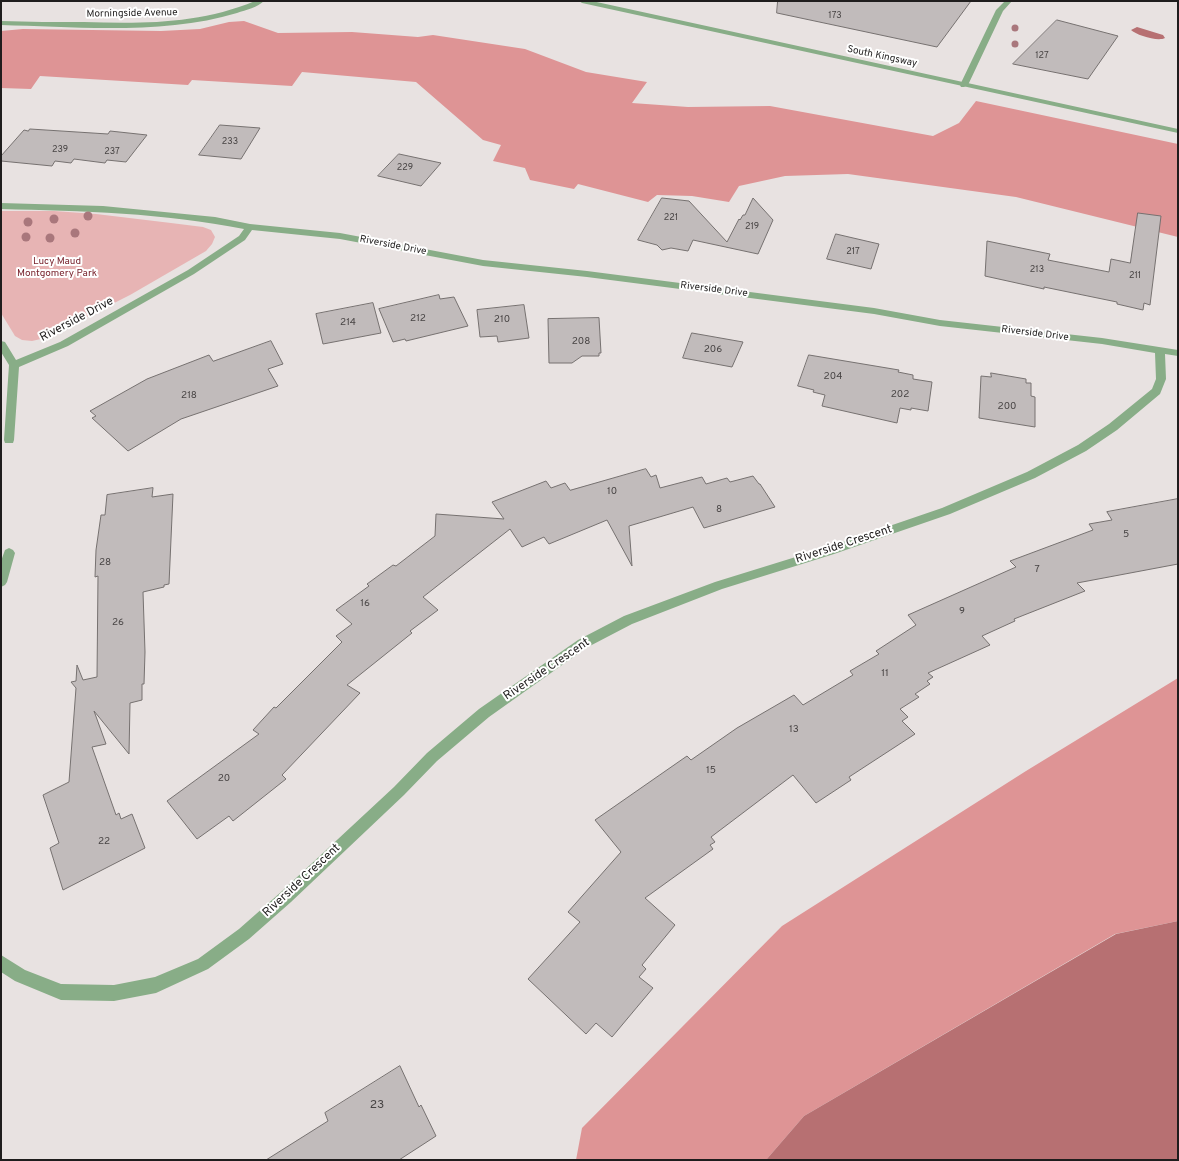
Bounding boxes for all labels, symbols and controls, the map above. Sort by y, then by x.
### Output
street label: Morningside Avenue [86,7,178,21]
house number: 173 [828,11,842,21]
street label: South Kingsway [846,44,918,70]
house number: 127 [1035,51,1049,61]
house number: 233 [222,137,238,147]
house number: 239 [52,145,68,155]
house number: 237 [104,147,120,157]
house number: 229 [397,163,413,173]
house number: 221 [664,213,678,223]
house number: 219 [745,222,759,232]
street label: Riverside Drive [359,234,427,258]
house number: 217 [846,247,860,257]
park label: Lucy Maud Montgomery Park [17,256,97,280]
house number: 213 [1030,265,1044,275]
house number: 211 [1129,271,1141,281]
street label: Riverside Drive [680,280,748,300]
street label: Riverside Drive [38,295,116,345]
house number: 212 [410,313,426,325]
house number: 210 [494,314,510,326]
house number: 214 [340,317,356,329]
street label: Riverside Drive [1001,324,1069,344]
house number: 208 [572,336,590,348]
house number: 206 [704,344,722,356]
house number: 204 [824,371,842,383]
house number: 202 [891,389,909,401]
house number: 218 [181,390,197,402]
house number: 200 [998,401,1016,413]
house number: 10 [607,486,617,498]
house number: 8 [716,504,722,516]
street label: Riverside Crescent [794,523,894,567]
house number: 5 [1123,529,1129,541]
house number: 28 [99,557,111,569]
house number: 7 [1034,564,1040,576]
house number: 16 [360,598,370,610]
house number: 9 [959,606,965,618]
house number: 26 [112,617,124,629]
street label: Riverside Crescent [501,636,593,704]
house number: 11 [881,668,889,680]
house number: 13 [789,724,799,736]
house number: 15 [706,765,716,777]
house number: 20 [218,773,230,785]
house number: 22 [98,836,110,848]
street label: Riverside Crescent [260,841,344,921]
house number: 23 [370,1099,384,1113]

